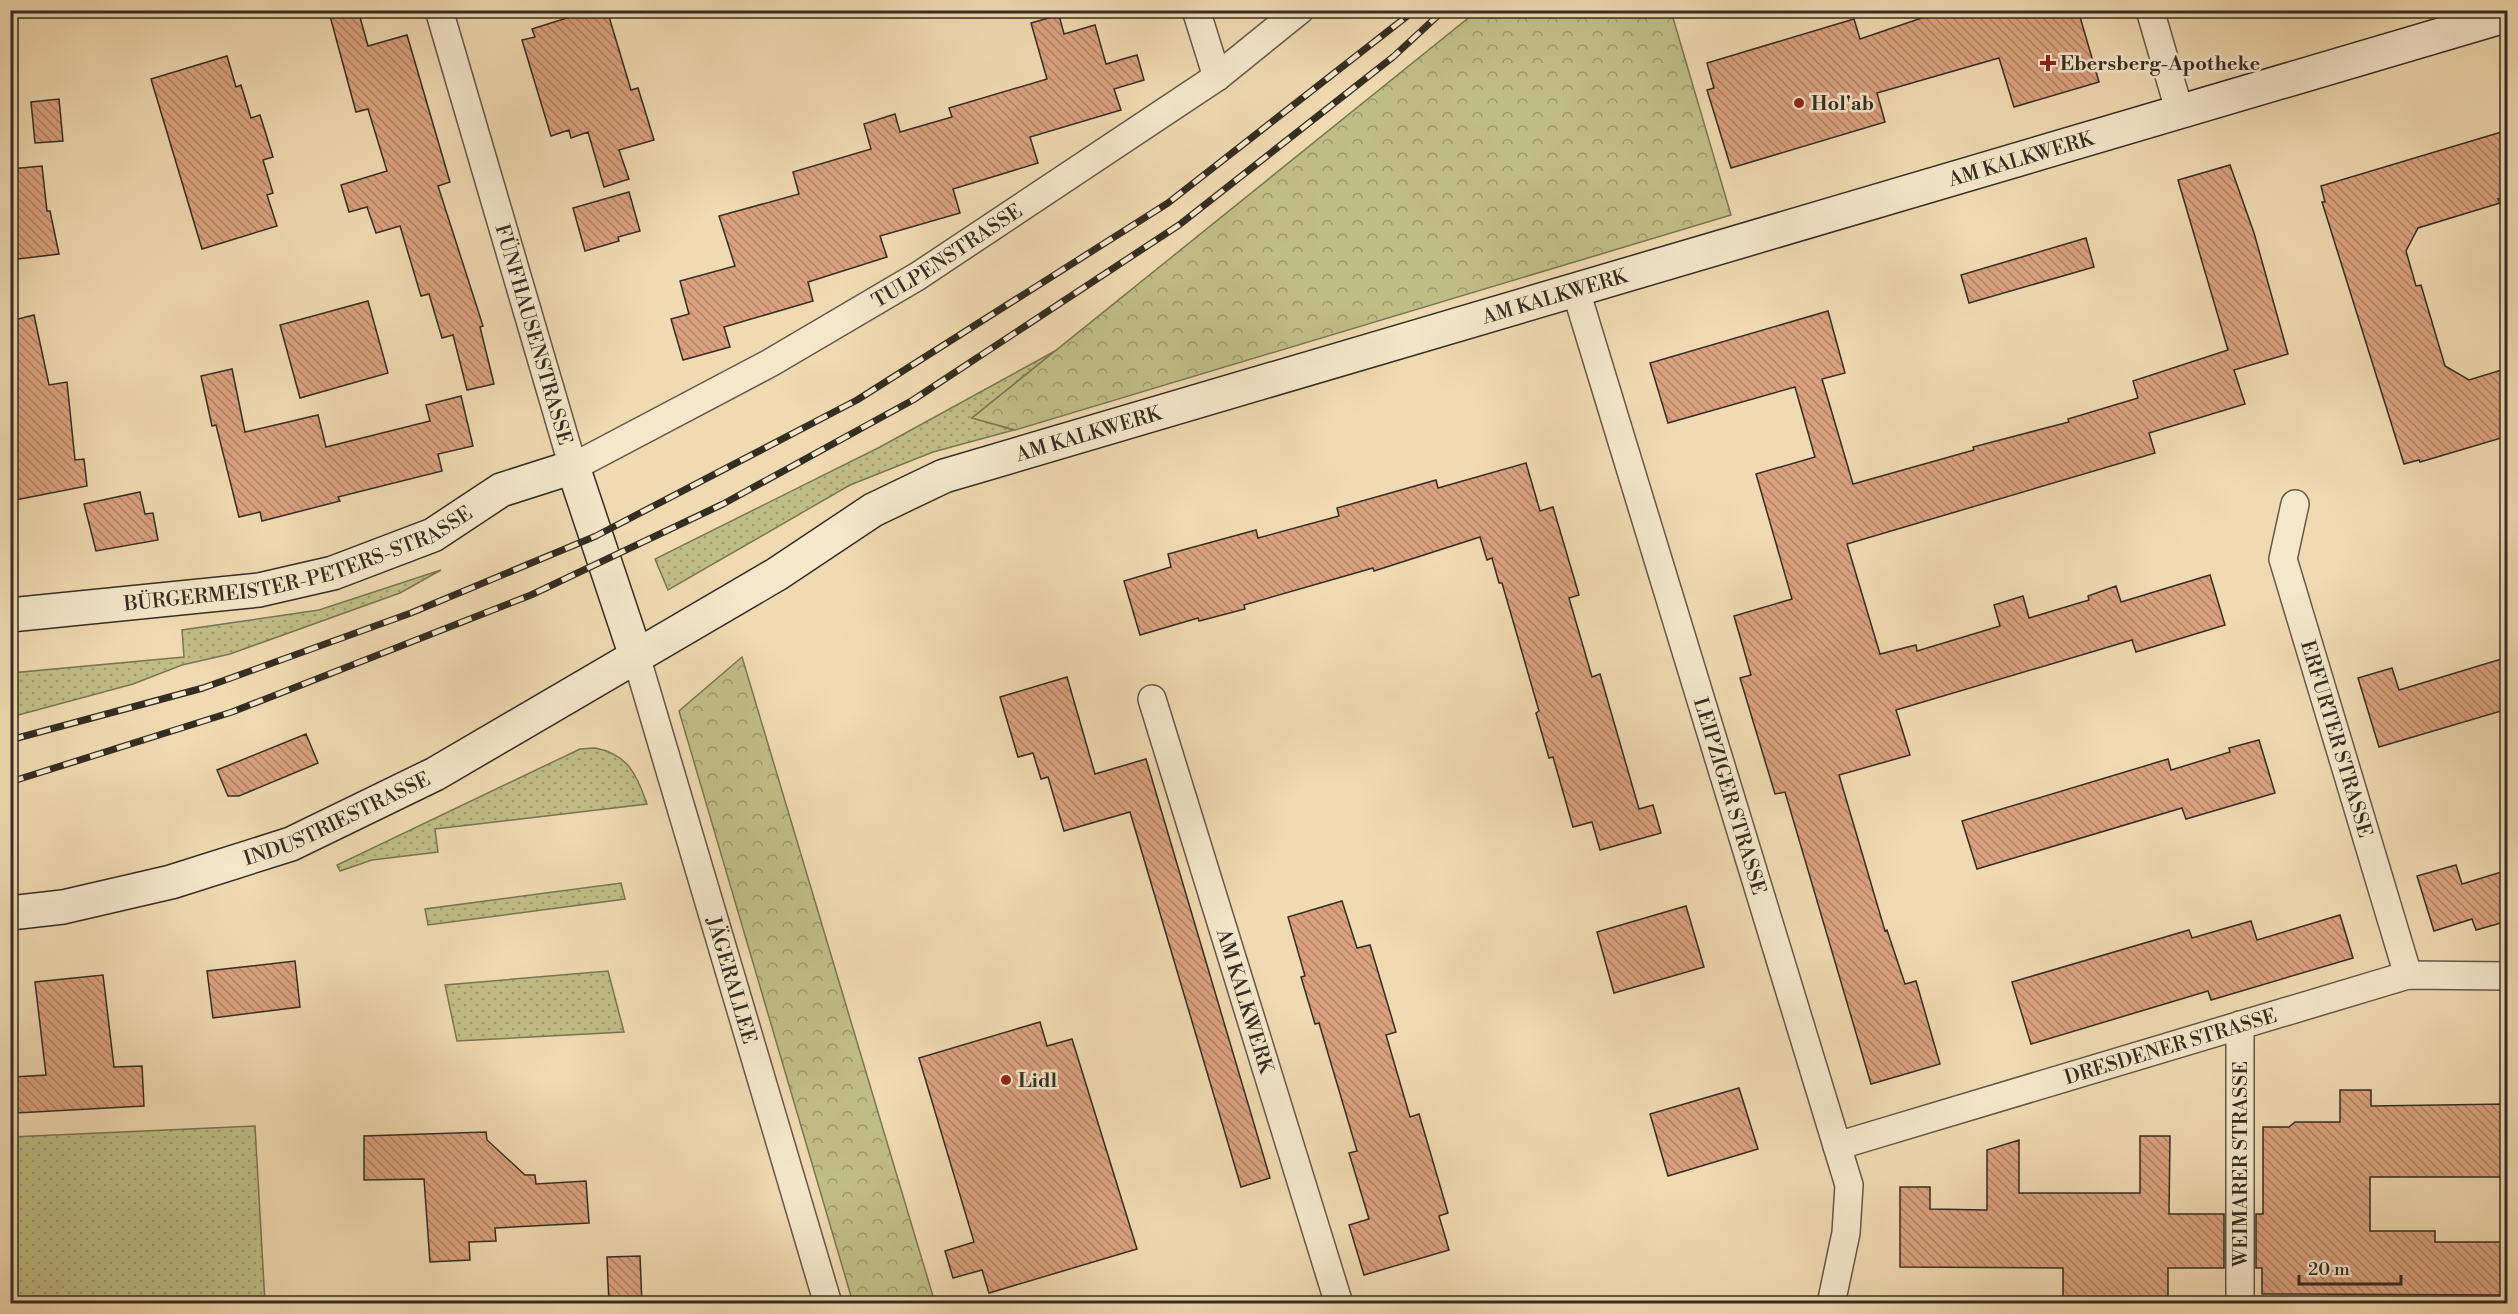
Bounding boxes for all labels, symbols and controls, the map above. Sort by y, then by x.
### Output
place label: Ebersberg-Apotheke [2060,52,2261,77]
marker: Ebersberg-Apotheke [2041,56,2055,70]
place label: Hol'ab [1811,92,1874,117]
marker: Hol'ab [1792,96,1806,110]
street label: AM KALKWERK [1945,126,2098,194]
street label: TULPENSTRASSE [868,199,1028,314]
street label: FÜNFHAUSENSTRASSE [488,221,577,448]
street label: AM KALKWERK [1478,264,1632,331]
street label: AM KALKWERK [1012,401,1166,468]
street label: BÜRGERMEISTER-PETERS-STRASSE [122,501,478,618]
street label: ERFURTER STRASSE [2294,638,2377,841]
street label: LEIPZIGER STRASSE [1687,695,1771,898]
street label: INDUSTRIESTRASSE [241,767,435,872]
street label: JÄGERALLEE [700,913,761,1047]
street label: AM KALKWERK [1209,925,1278,1078]
street label: DRESDENER STRASSE [2062,1004,2280,1091]
street label: WEIMARER STRASSE [2229,1061,2254,1268]
place label: Lidl [1018,1069,1058,1094]
marker: Lidl [999,1073,1013,1087]
scale bar [2299,1248,2401,1286]
text: 20 m [2308,1258,2350,1281]

